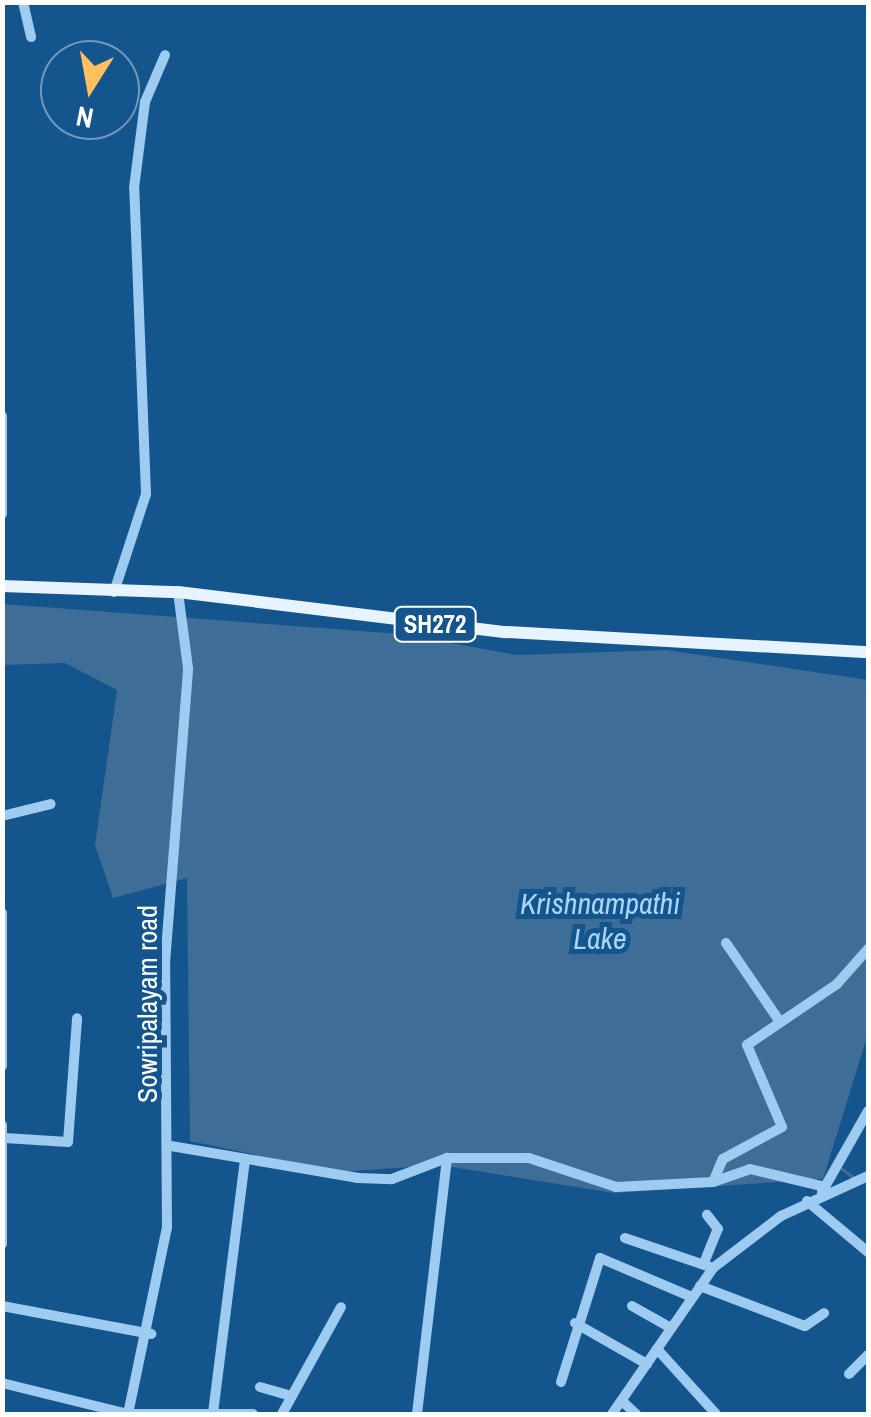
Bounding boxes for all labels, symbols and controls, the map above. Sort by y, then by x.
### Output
north arrow [40,40,140,140]
text: N [73,97,96,138]
road number: SH272 [392,604,478,644]
water label: Krishnampathi Lake [520,885,680,956]
street label: Sowripalayam road [130,905,164,1103]

